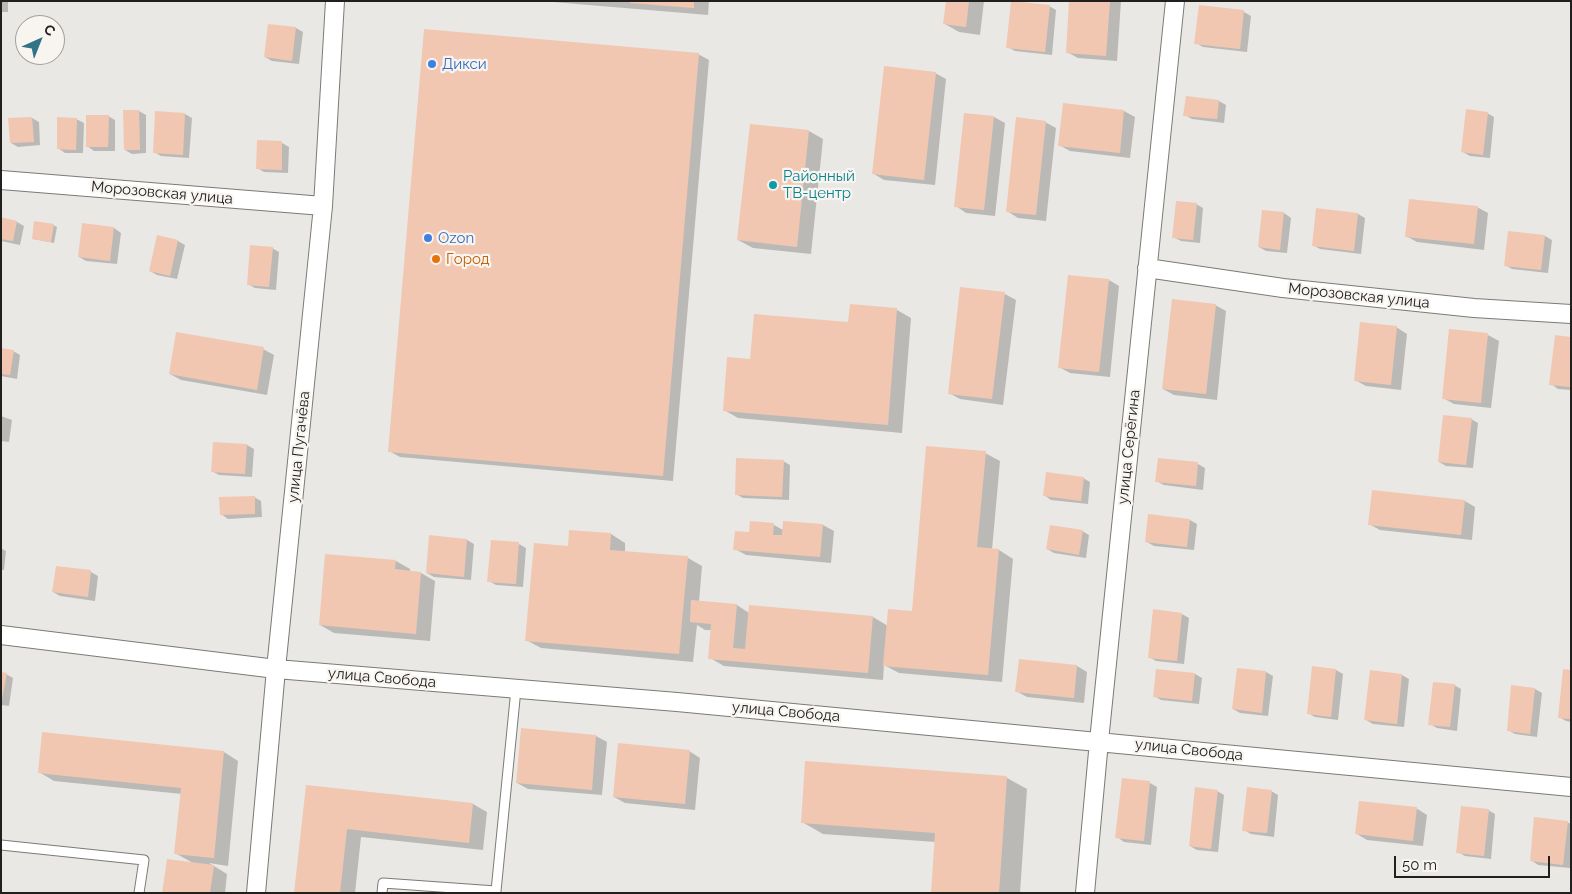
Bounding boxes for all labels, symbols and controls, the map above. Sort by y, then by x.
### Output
north arrow [15,15,65,65]
text: С [41,21,59,39]
place label: Дикси [442,55,487,73]
marker: Дикси [426,58,438,70]
place label: Районный ТВ-центр [783,167,855,202]
street label: Морозовская улица [90,178,234,208]
marker: Районный ТВ-центр [767,179,779,191]
place label: Ozon [438,229,474,247]
marker: Ozon [422,232,434,244]
place label: Город [446,250,490,268]
marker: Город [430,253,442,265]
street label: Морозовская улица [1287,280,1431,312]
street label: улица Серёгина [1114,389,1144,505]
street label: улица Пугачёва [284,390,314,504]
street label: улица Свобода [327,664,437,692]
street label: улица Свобода [731,698,841,726]
street label: улица Свобода [1134,735,1244,765]
scale bar [1397,846,1553,878]
text: 50 m [1402,856,1437,874]

